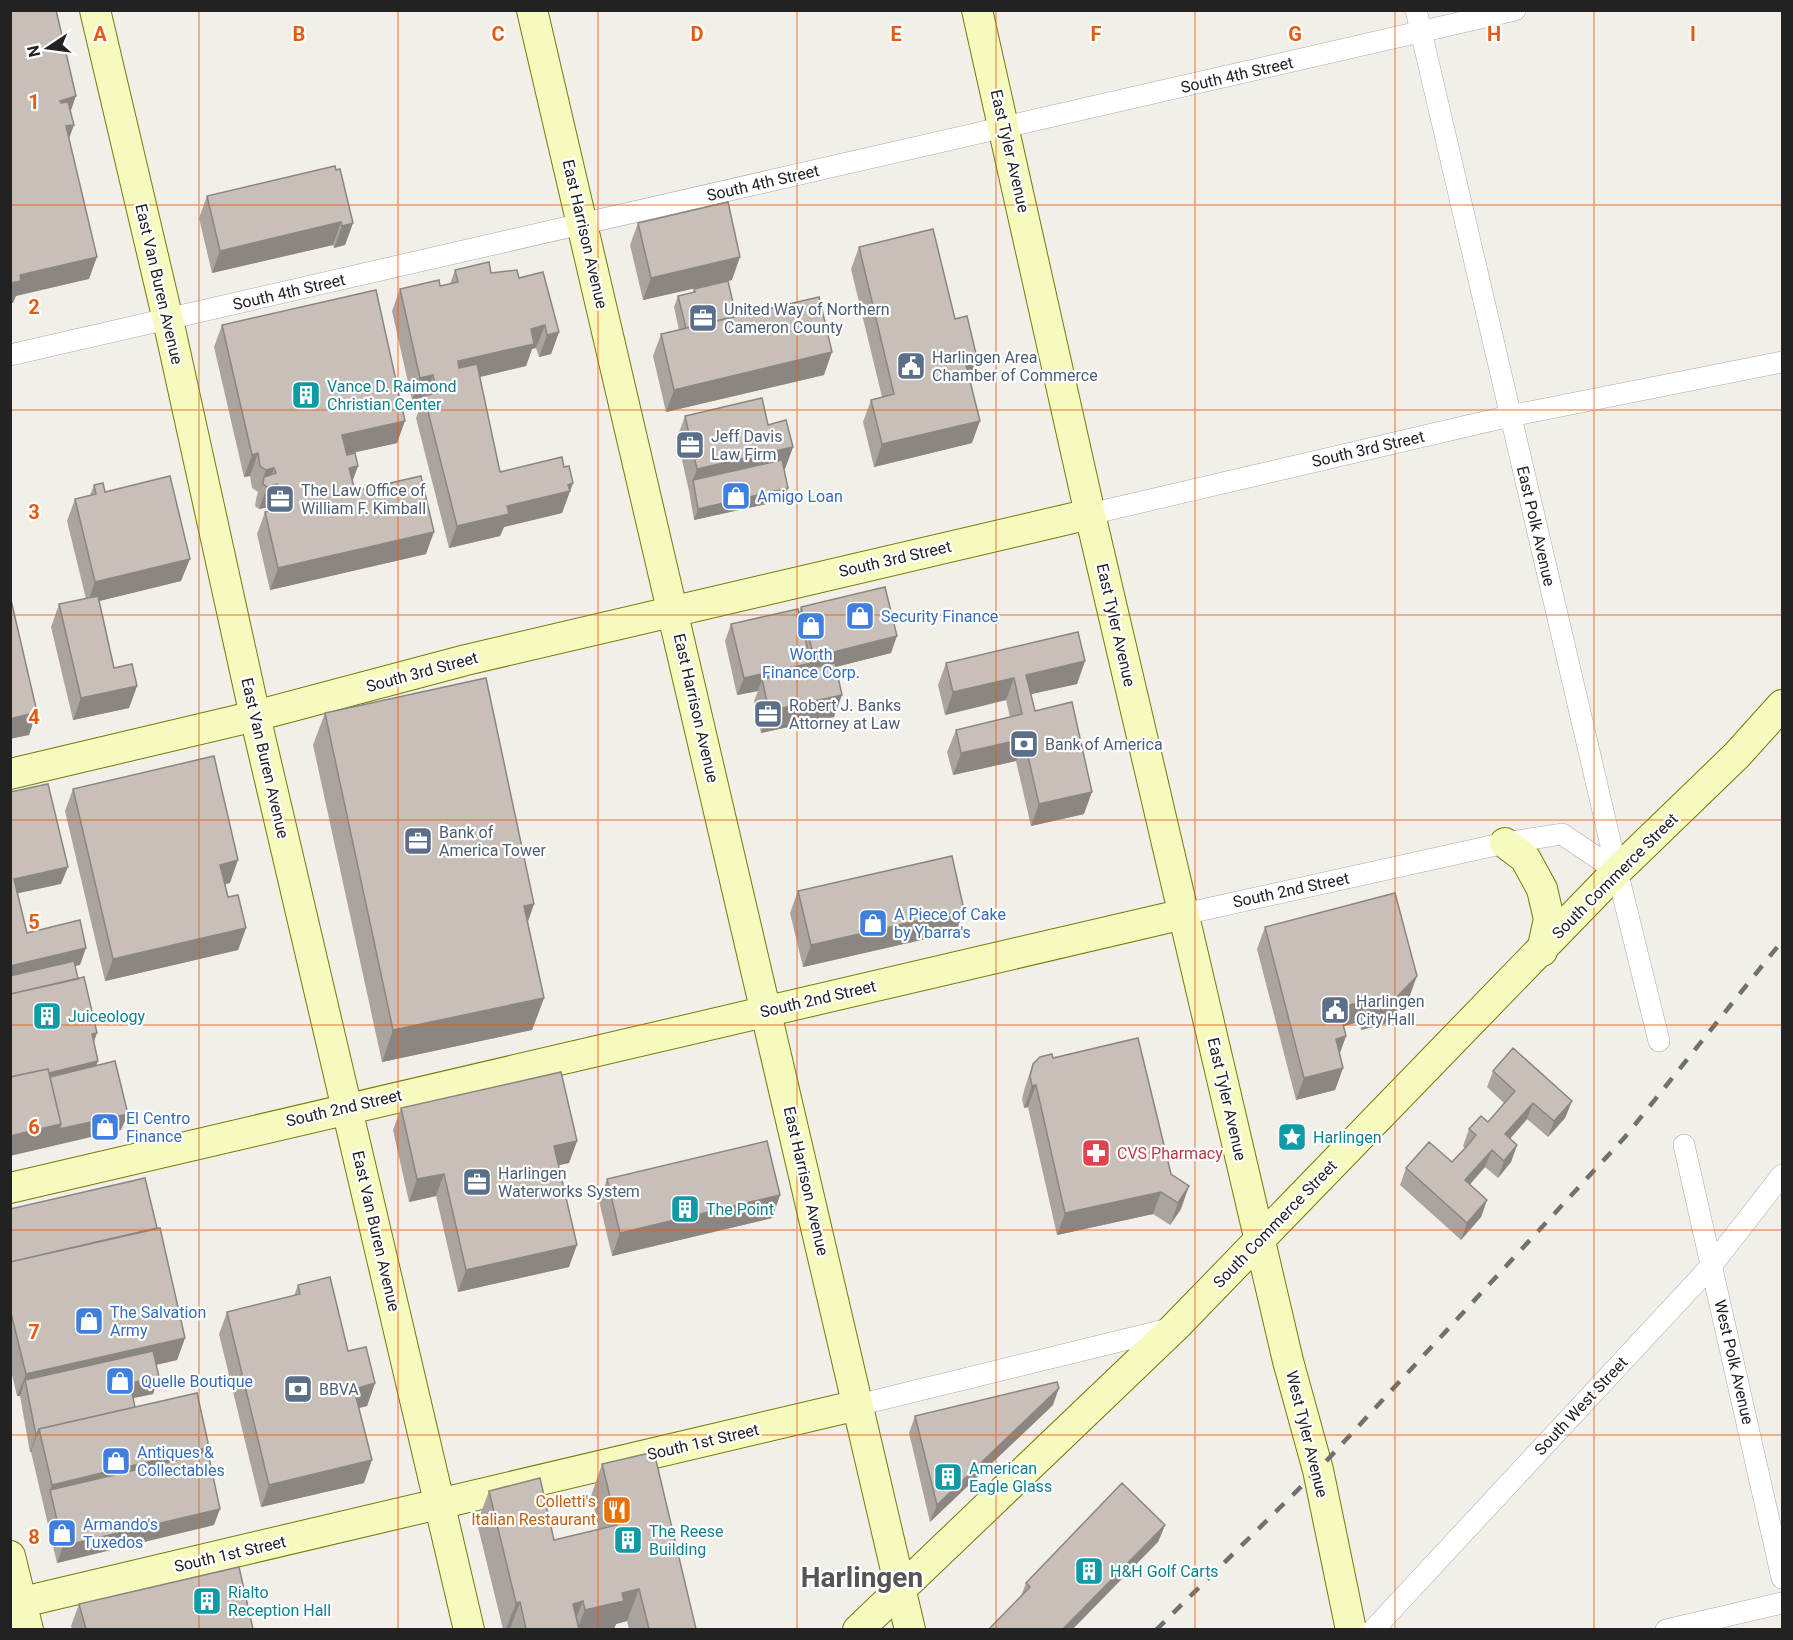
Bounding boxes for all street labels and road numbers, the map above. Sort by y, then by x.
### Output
street label: South 4th Street [1179,53,1295,97]
street label: East Tyler Avenue [987,88,1033,214]
street label: East Harrison Avenue [559,158,611,310]
street label: South 4th Street [705,161,821,205]
street label: East Van Buren Avenue [131,202,187,366]
street label: South 4th Street [231,270,347,314]
street label: South 3rd Street [1310,427,1426,471]
street label: East Polk Avenue [1513,464,1559,588]
street label: South 3rd Street [837,537,953,581]
street label: East Tyler Avenue [1093,562,1139,688]
street label: East Harrison Avenue [670,632,722,784]
street label: South 3rd Street [364,648,480,696]
street label: East Van Buren Avenue [237,676,293,840]
street label: South Commerce Street [1548,809,1682,943]
street label: South 2nd Street [1231,868,1351,912]
street label: South 2nd Street [758,976,878,1022]
street label: East Tyler Avenue [1204,1036,1250,1162]
street label: South 2nd Street [284,1085,404,1131]
street label: East Harrison Avenue [780,1105,832,1257]
street label: East Van Buren Avenue [348,1149,404,1313]
street label: South Commerce Street [1209,1156,1341,1292]
street label: West Polk Avenue [1710,1298,1758,1426]
street label: South West Street [1531,1353,1631,1459]
street label: West Tyler Avenue [1282,1369,1332,1499]
street label: South 1st Street [645,1420,761,1464]
street label: South 1st Street [172,1532,288,1576]

